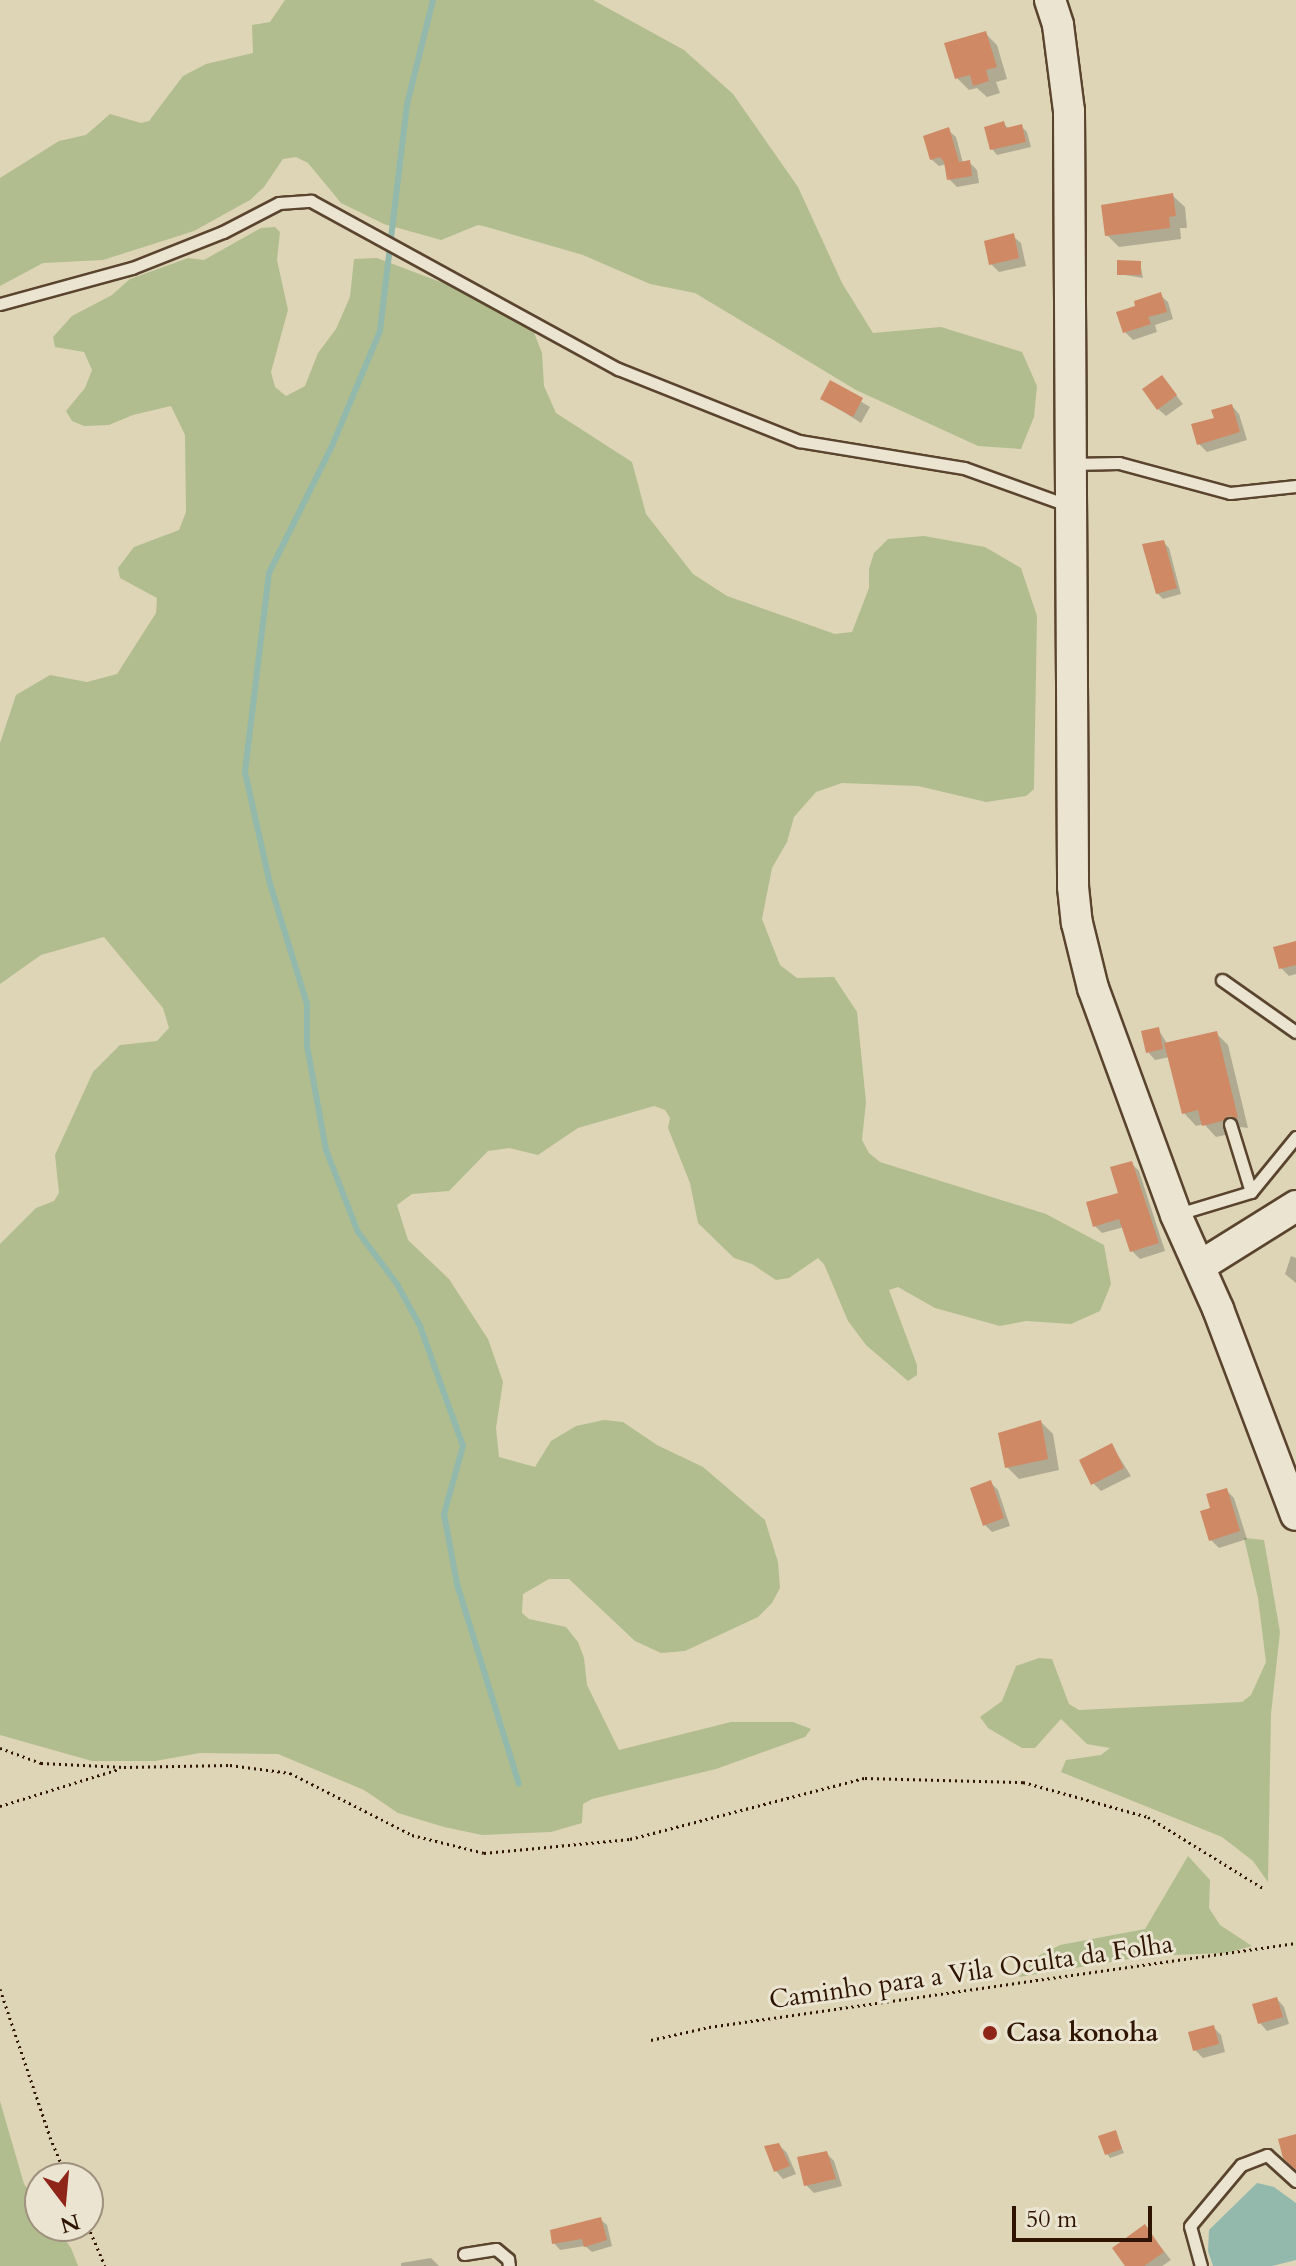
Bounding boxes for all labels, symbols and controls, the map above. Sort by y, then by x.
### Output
street label: Caminho para a Vila Oculta da Folha [767,1928,1175,2016]
place label: Casa konoha [1006,2017,1158,2049]
marker: Casa konoha [981,2024,999,2042]
north arrow [24,2162,104,2242]
scale bar [1016,2190,1156,2240]
text: 50 m [1026,2203,1077,2236]
text: N [57,2206,83,2240]

